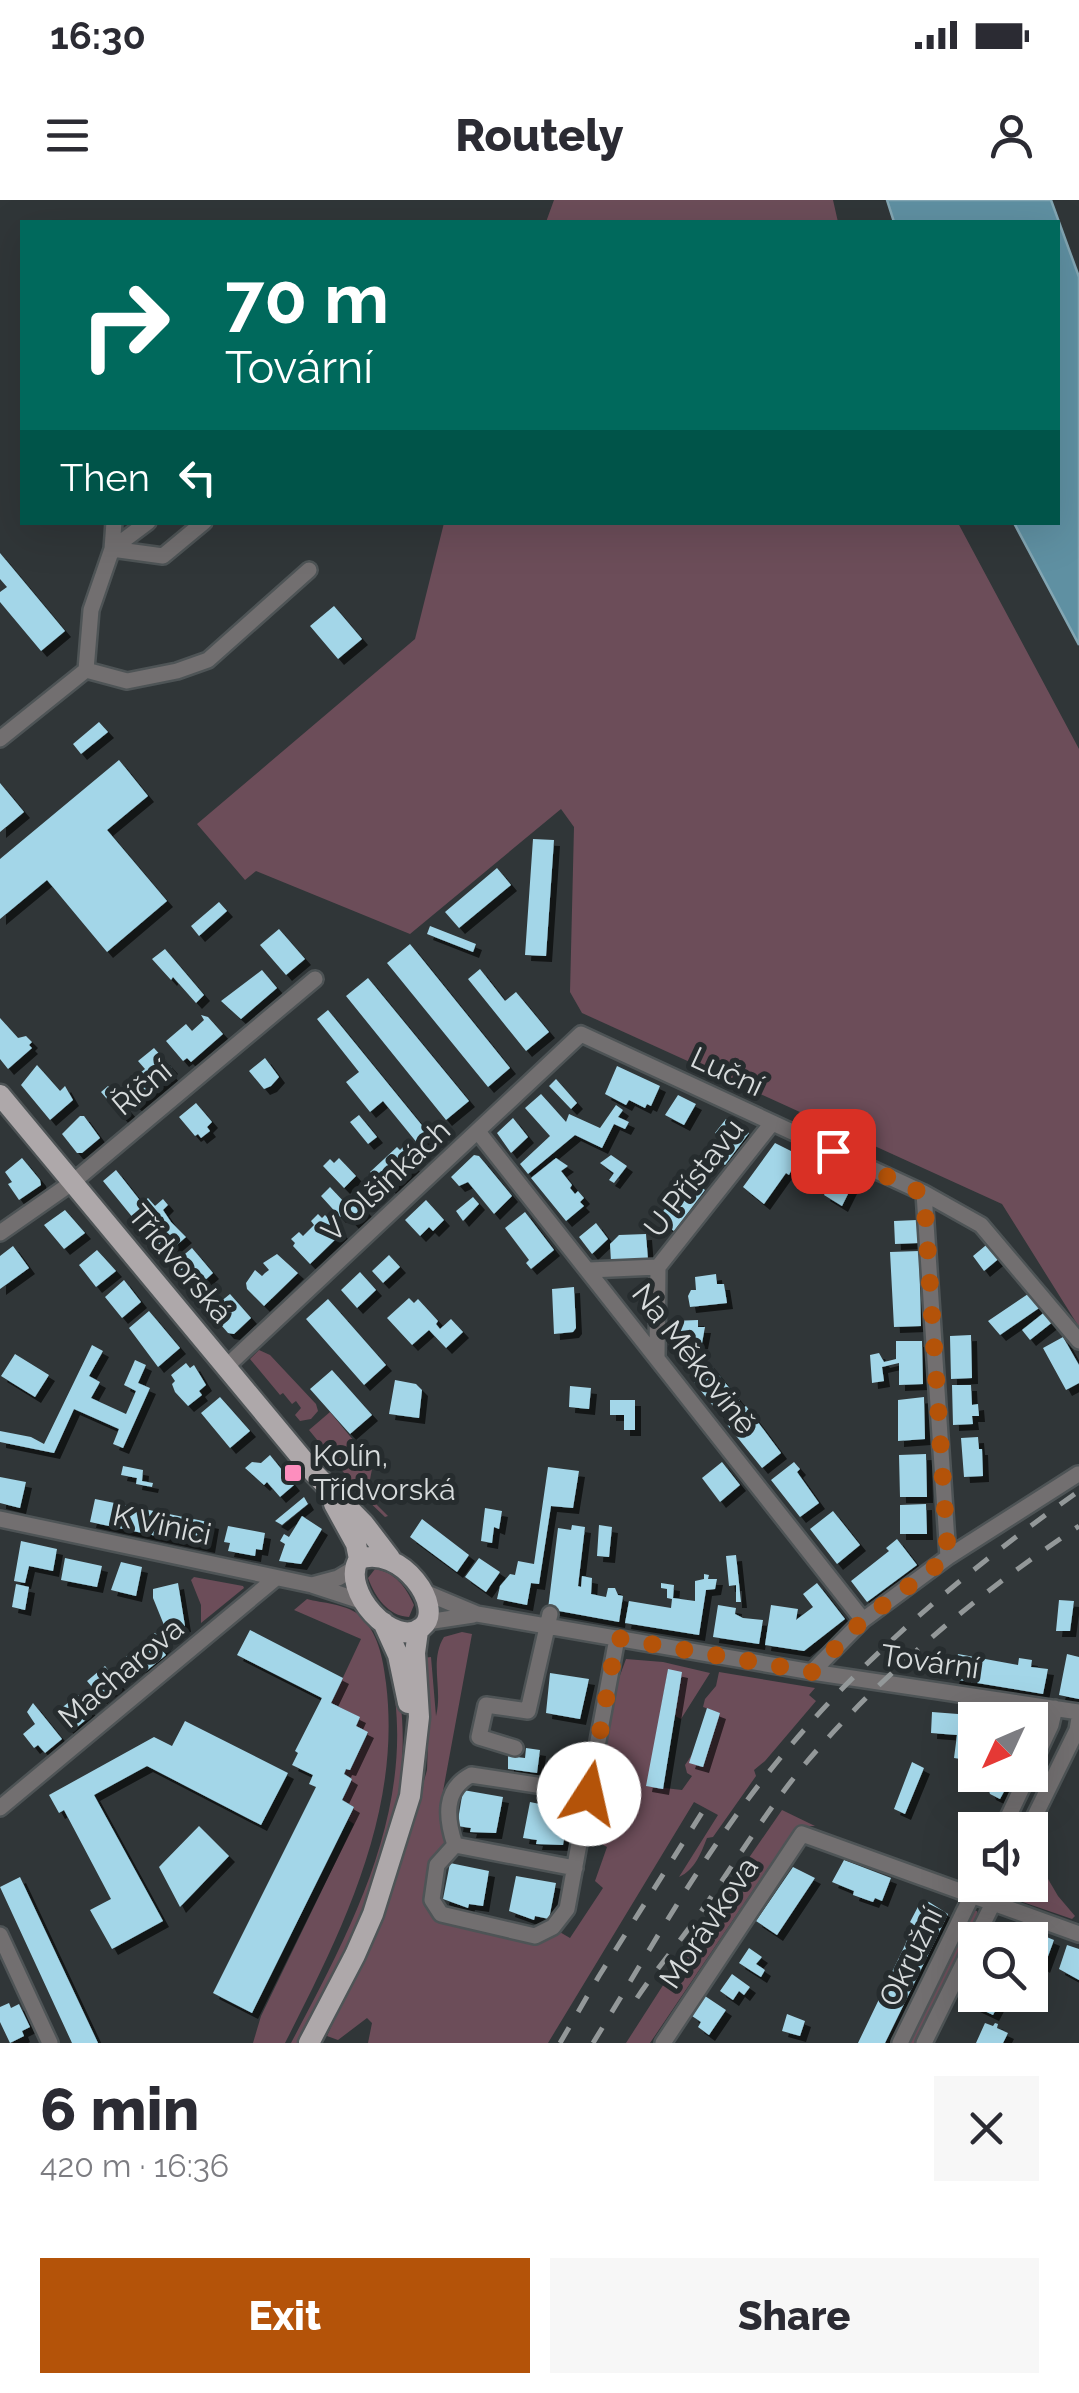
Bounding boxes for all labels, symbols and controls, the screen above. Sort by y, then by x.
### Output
text: 16:30 [50,13,146,58]
icon: menu [40,108,95,163]
icon: person [984,108,1039,163]
text: Routely [455,109,624,162]
text: 70 m [225,257,389,339]
icon: right [60,260,190,390]
text: Tovární [225,341,373,394]
icon: left [170,450,225,505]
text: Then [60,455,150,500]
street label: Luční [685,1040,769,1104]
street label: Říční [105,1053,179,1122]
pin [791,1109,876,1194]
street label: V Olšinkách [314,1112,457,1249]
street label: U Přístavu [637,1112,751,1244]
icon: arrive [806,1124,861,1179]
street label: Třídvorská [121,1198,240,1330]
street label: Na Měkovině [625,1277,764,1441]
place label: Kolín, Třídvorská [313,1438,456,1507]
marker: Kolín, Třídvorská [282,1462,304,1484]
street label: K Vinici [110,1497,214,1552]
street label: Macharova [51,1610,190,1735]
street label: Tovární [879,1637,982,1686]
north arrow [958,1702,1048,1792]
map controls [958,1702,1048,2012]
position arrow [537,1742,641,1846]
button: sound [958,1812,1048,1902]
street label: Morávkova [652,1851,765,1995]
street label: Okružní [872,1901,950,2012]
button: search [958,1922,1048,2012]
text: 6 min [40,2074,199,2144]
button: close [934,2076,1039,2181]
text: 420 m · 16:36 [40,2147,229,2184]
button: Exit [40,2258,530,2373]
button: Share [550,2258,1039,2373]

